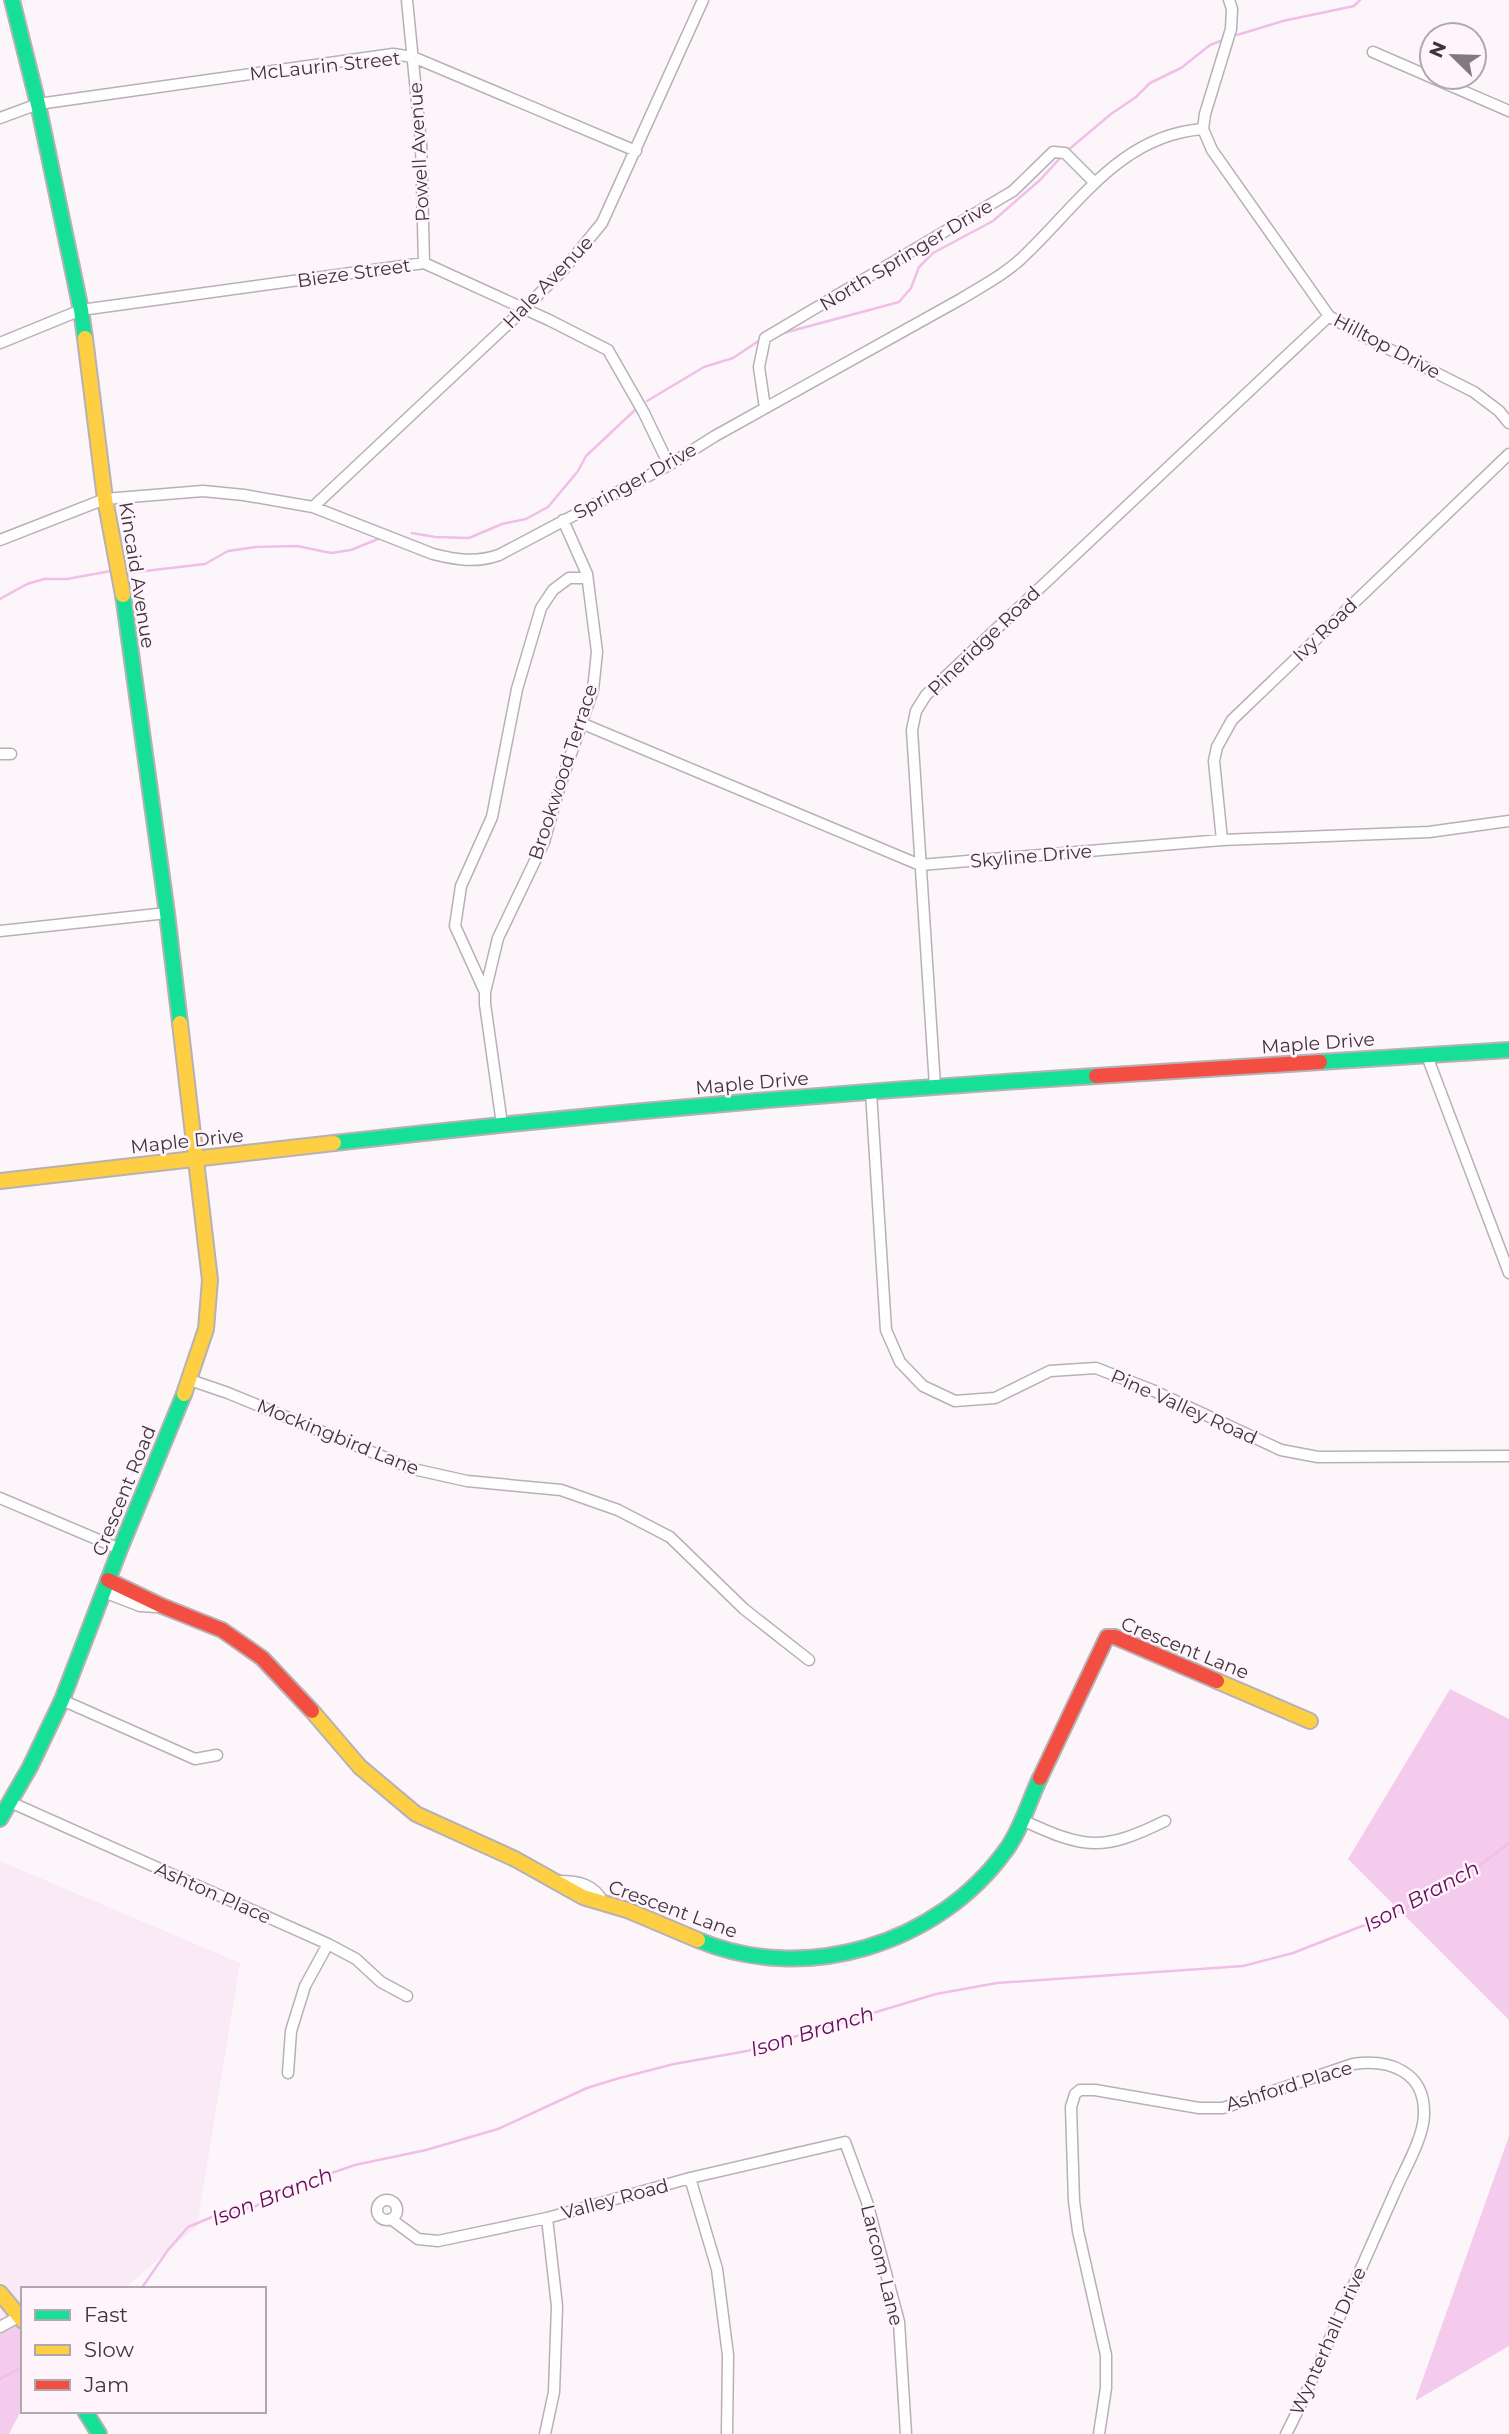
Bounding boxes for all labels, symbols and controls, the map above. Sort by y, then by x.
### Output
north arrow [1418,21,1488,91]
text: N [1424,38,1451,61]
street label: McLaurin Street [248,47,402,85]
street label: Powell Avenue [404,82,434,222]
street label: North Springer Drive [815,194,997,316]
street label: Hale Avenue [498,231,598,333]
street label: Bieze Street [296,254,412,292]
street label: Hilltop Drive [1330,308,1444,384]
street label: Springer Drive [570,438,700,524]
street label: Kincaid Avenue [114,500,160,650]
street label: Pineridge Road [923,581,1045,701]
street label: Ivy Road [1288,594,1362,666]
street label: Brookwood Terrace [524,681,602,863]
street label: Skyline Drive [969,839,1093,873]
street label: Maple Drive [1261,1028,1375,1058]
street label: Maple Drive [694,1067,810,1099]
street label: Maple Drive [129,1124,245,1158]
street label: Pine Valley Road [1107,1364,1261,1450]
street label: Mockingbird Lane [254,1394,422,1480]
street label: Crescent Road [87,1422,161,1560]
street label: Crescent Lane [1118,1612,1252,1684]
water label: Ison Branch [1359,1855,1483,1937]
street label: Ashton Place [151,1857,275,1929]
street label: Crescent Lane [605,1875,741,1943]
water label: Ison Branch [747,2000,877,2062]
street label: Ashford Place [1223,2056,1355,2116]
water label: Ison Branch [208,2161,336,2231]
street label: Valley Road [559,2174,671,2224]
street label: Larcom Lane [856,2202,908,2328]
street label: Wynterhall Drive [1285,2263,1371,2419]
legend [21,2287,266,2413]
text: Fast [84,2302,128,2327]
text: Slow [84,2337,134,2362]
text: Jam [83,2372,129,2397]

